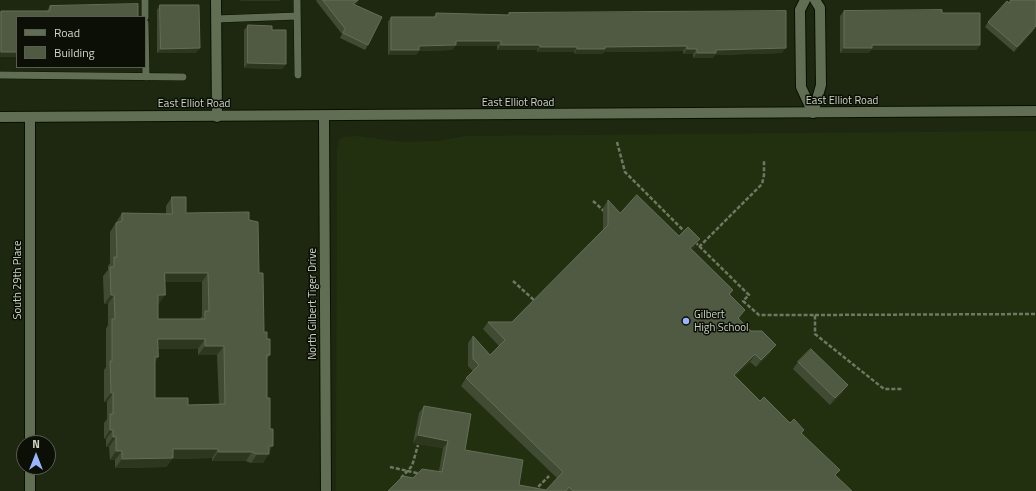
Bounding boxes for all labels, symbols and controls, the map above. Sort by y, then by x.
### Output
legend [16,16,146,68]
text: Road [54,23,80,42]
text: Building [54,43,95,62]
street label: East Elliot Road [806,94,878,108]
street label: East Elliot Road [482,96,554,110]
street label: East Elliot Road [158,97,230,111]
street label: South 29th Place [11,240,25,320]
street label: North Gilbert Tiger Drive [306,248,320,360]
place label: Gilbert High School [694,308,749,334]
marker: Gilbert High School [681,316,691,326]
north arrow [16,435,56,475]
text: N [32,436,40,452]

